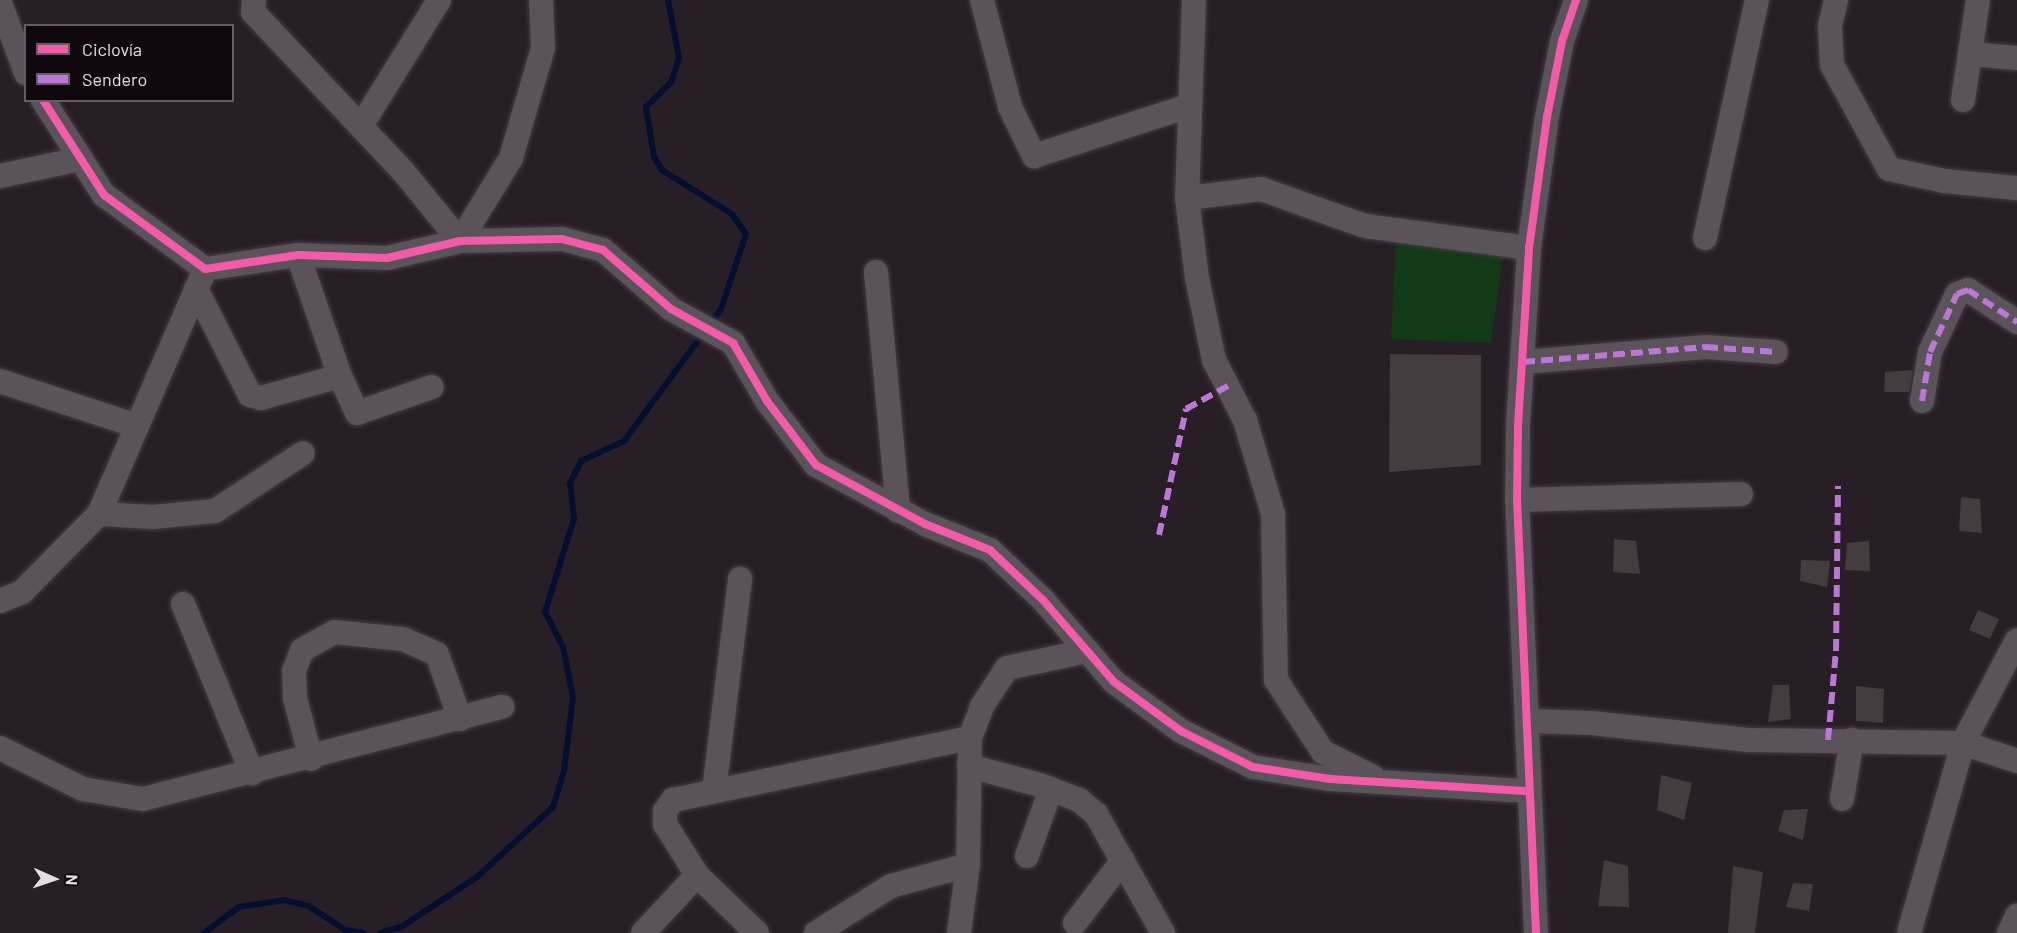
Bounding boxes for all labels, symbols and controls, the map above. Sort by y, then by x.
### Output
legend [24,24,234,102]
text: Ciclovía [82,38,142,60]
text: Sendero [82,68,147,90]
north arrow [24,849,84,909]
text: N [63,874,82,886]

